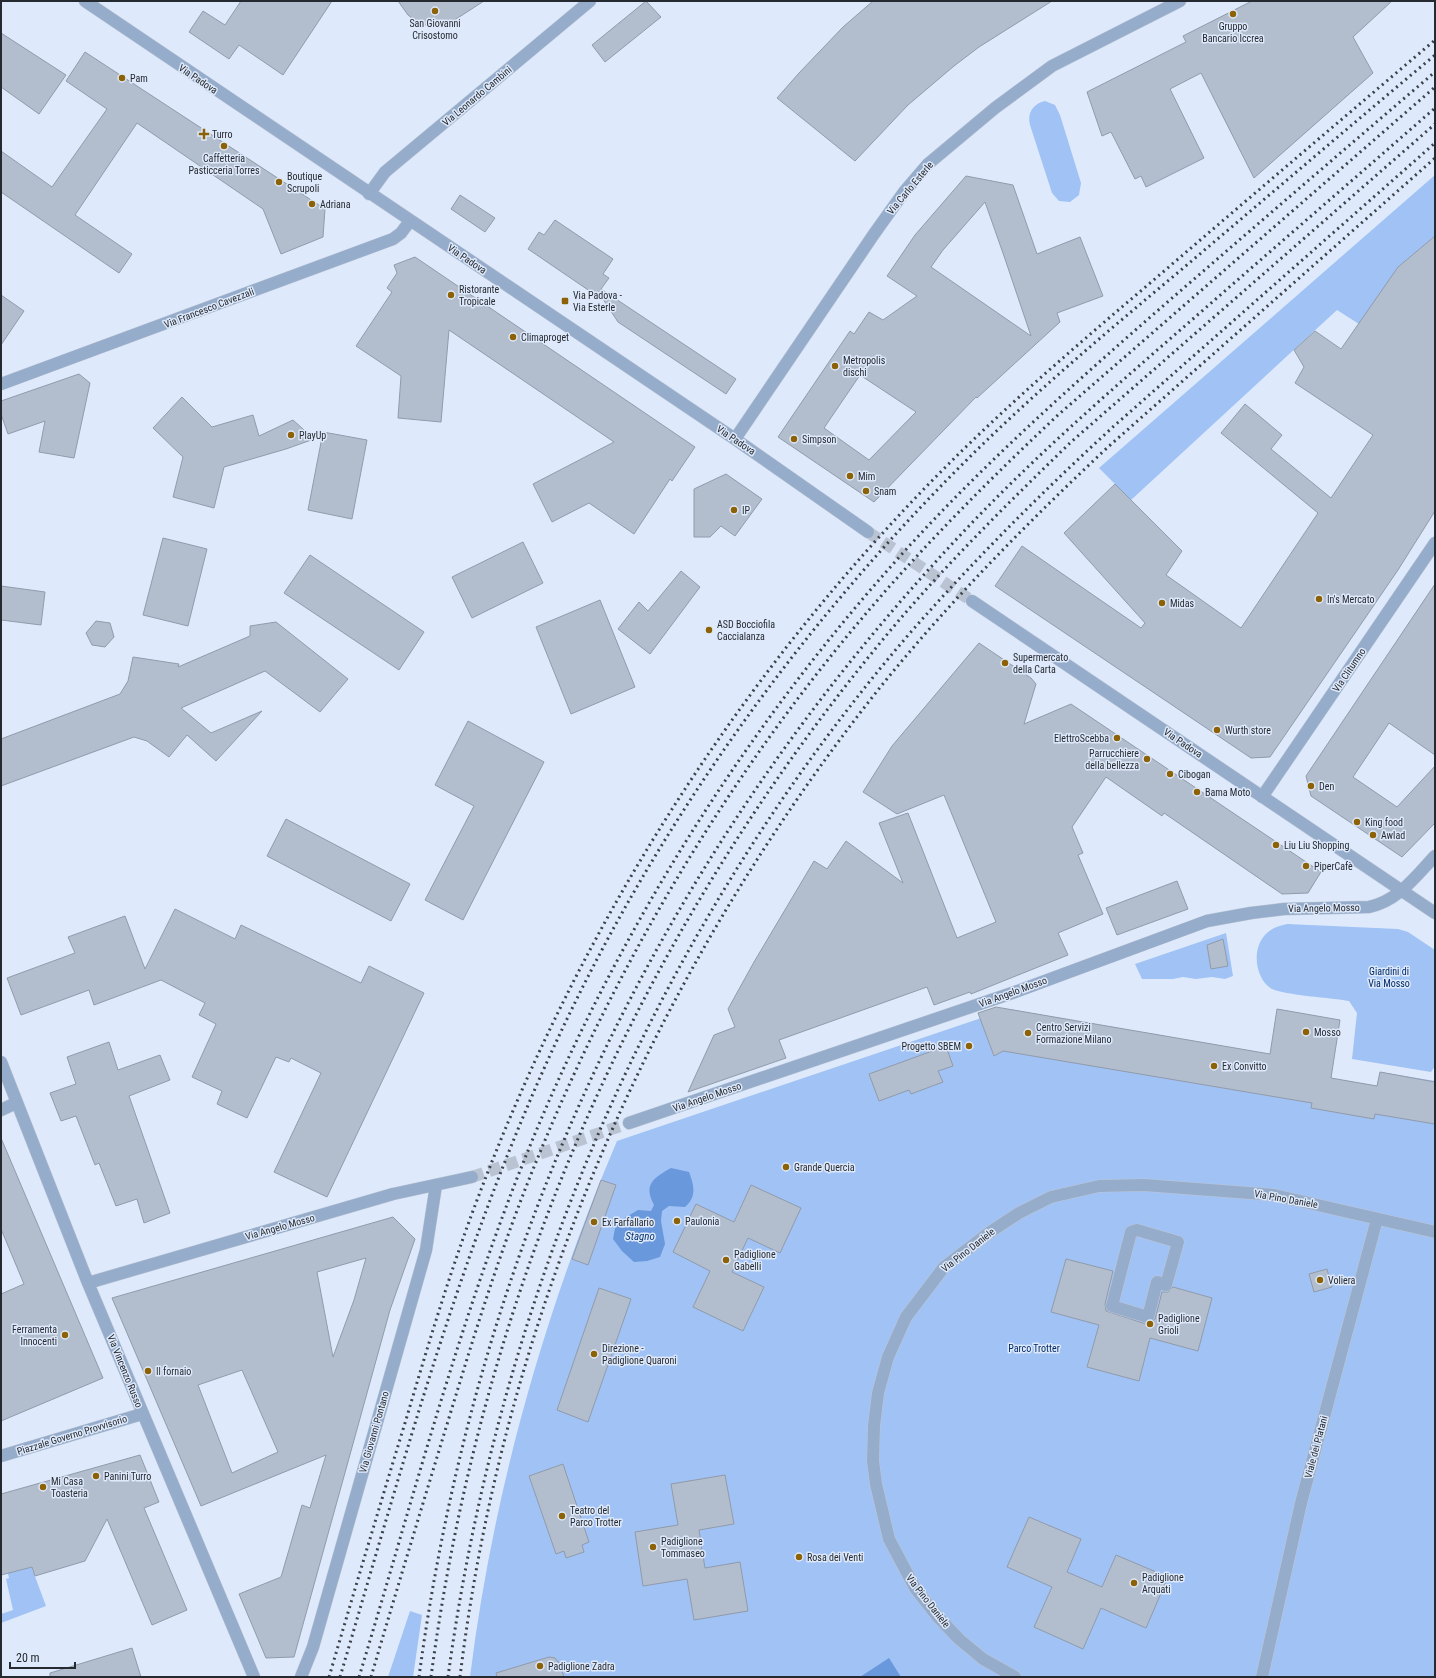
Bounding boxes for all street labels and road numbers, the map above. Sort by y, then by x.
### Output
street label: Via Padova [177,62,220,96]
street label: Via Leonardo Cambini [440,64,514,128]
street label: Via Carlo Esterle [885,159,935,217]
street label: Via Padova [446,242,489,276]
street label: Via Francesco Cavezzali [162,286,256,330]
street label: Via Padova [715,423,758,457]
street label: Via Clitumno [1330,646,1368,694]
street label: Via Padova [1162,726,1205,760]
street label: Via Angelo Mosso [1288,902,1360,914]
street label: Via Angelo Mosso [978,975,1048,1009]
street label: Via Angelo Mosso [671,1080,743,1114]
street label: Via Pino Daniele [1253,1188,1319,1210]
street label: Via Angelo Mosso [244,1212,316,1242]
street label: Via Pino Daniele [939,1226,997,1274]
street label: Via Vincenzo Russo [105,1333,145,1409]
street label: Via Giovanni Pontano [357,1390,391,1474]
street label: Piazzale Governo Provvisorio [16,1413,128,1457]
street label: Viale dei Platani [1302,1415,1330,1479]
street label: Via Pino Daniele [904,1572,952,1630]

